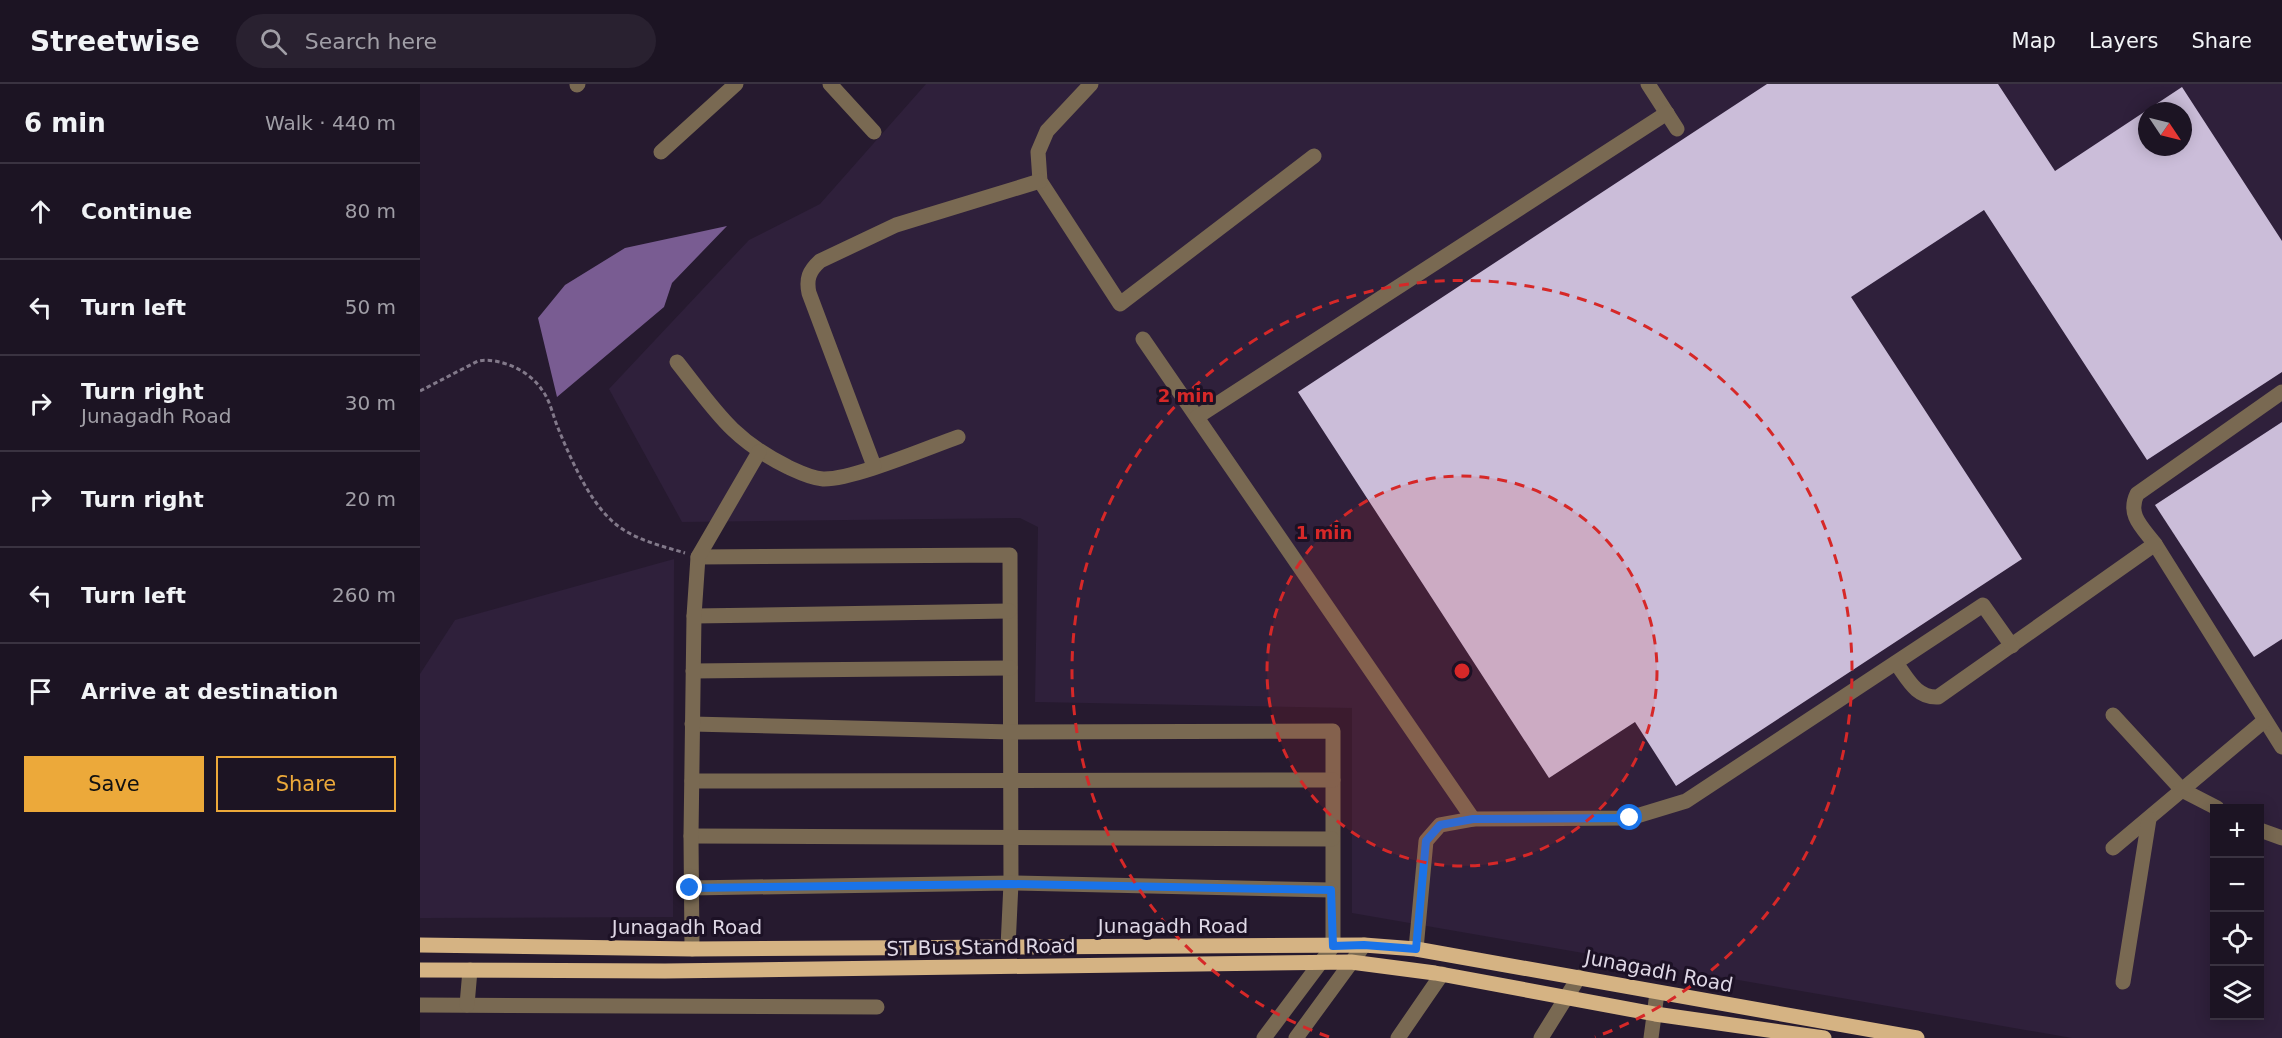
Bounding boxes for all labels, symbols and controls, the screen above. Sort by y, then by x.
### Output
search box [236,14,656,68]
text: Streetwise [30,25,200,58]
icon: search [257,25,290,58]
text: Search here [305,29,437,54]
text: Map [2012,29,2056,53]
text: Layers [2089,29,2158,53]
text: Share [2191,29,2252,53]
north arrow [2138,102,2192,156]
text: 6 min [24,108,106,138]
text: Walk · 440 m [265,111,396,135]
icon: ahead [24,195,57,228]
text: Continue [81,199,192,224]
text: 80 m [345,199,396,223]
icon: left [24,291,57,324]
text: Turn left [81,295,186,320]
text: 50 m [345,295,396,319]
text: Turn right [81,379,204,404]
text: 2 min [1158,385,1214,406]
icon: right [24,387,57,420]
text: 30 m [345,391,396,415]
text: Junagadh Road [81,404,231,428]
icon: right [24,483,57,516]
text: Turn right [81,487,204,512]
text: 20 m [345,487,396,511]
text: 1 min [1296,522,1352,543]
icon: left [24,579,57,612]
text: Turn left [81,583,186,608]
text: 260 m [332,583,396,607]
centre of rings [1452,661,1472,681]
icon: arrive [24,675,57,708]
text: Arrive at destination [81,679,338,704]
button: Save [24,756,204,812]
button: Share [216,756,396,812]
route start [1616,804,1642,830]
map controls [2210,804,2264,1020]
button: + [2210,804,2264,858]
button: − [2210,858,2264,912]
route end [676,874,702,900]
button: locate [2210,912,2264,966]
street label: Junagadh Road [1096,914,1248,938]
street label: Junagadh Road [610,915,762,939]
street label: ST Bus Stand Road [886,933,1076,961]
street label: Junagadh Road [1581,944,1735,997]
button: layers [2210,966,2264,1020]

